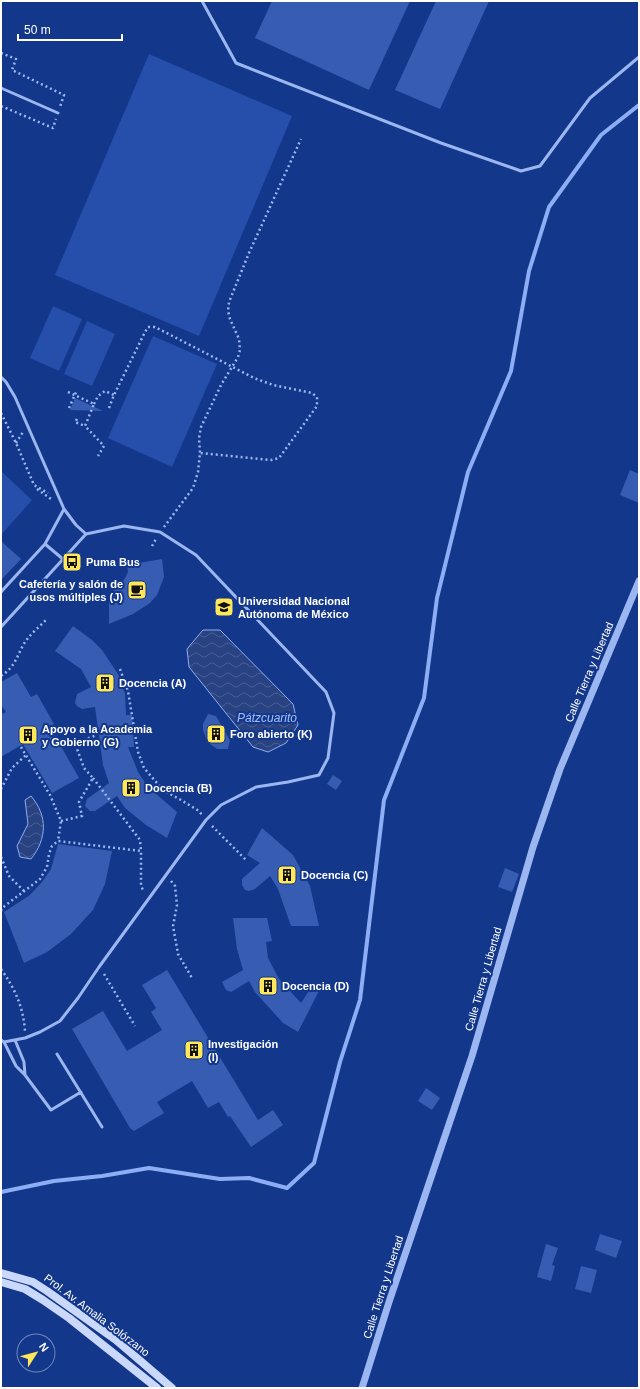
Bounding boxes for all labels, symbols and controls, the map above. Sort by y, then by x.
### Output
scale bar [18,16,122,42]
text: 50 m [24,23,51,37]
bus stop icon: Puma Bus [61,551,83,573]
place label: Puma Bus [86,556,140,568]
place label: Cafetería y salón de usos múltiples (J) [19,578,123,603]
cafe icon: Cafetería y salón de usos múltiples (J) [126,579,148,601]
place label: Universidad Nacional Autónoma de México [238,595,350,620]
school or university icon: Universidad Nacional Autónoma de México [213,596,235,618]
street label: Calle Tierra y Libertad [562,620,616,724]
building icon: Docencia (A) [94,672,116,694]
place label: Docencia (A) [119,677,187,689]
water label: Pátzcuarito [237,711,297,725]
place label: Apoyo a la Academia y Gobierno (G) [42,723,153,748]
building icon: Foro abierto (K) [205,723,227,745]
building icon: Apoyo a la Academia y Gobierno (G) [17,724,39,746]
place label: Foro abierto (K) [230,728,313,740]
building icon: Docencia (B) [120,777,142,799]
place label: Docencia (B) [145,782,213,794]
building icon: Docencia (C) [276,864,298,886]
place label: Docencia (C) [301,869,369,881]
street label: Calle Tierra y Libertad [462,926,504,1032]
building icon: Docencia (D) [257,975,279,997]
place label: Docencia (D) [282,980,350,992]
place label: Investigación (I) [208,1038,279,1063]
building icon: Investigación (I) [183,1039,205,1061]
street label: Calle Tierra y Libertad [361,1234,405,1340]
street label: Prol. Av. Amalia Solórzano [42,1272,152,1358]
north arrow [16,1333,56,1373]
text: N [37,1340,51,1354]

